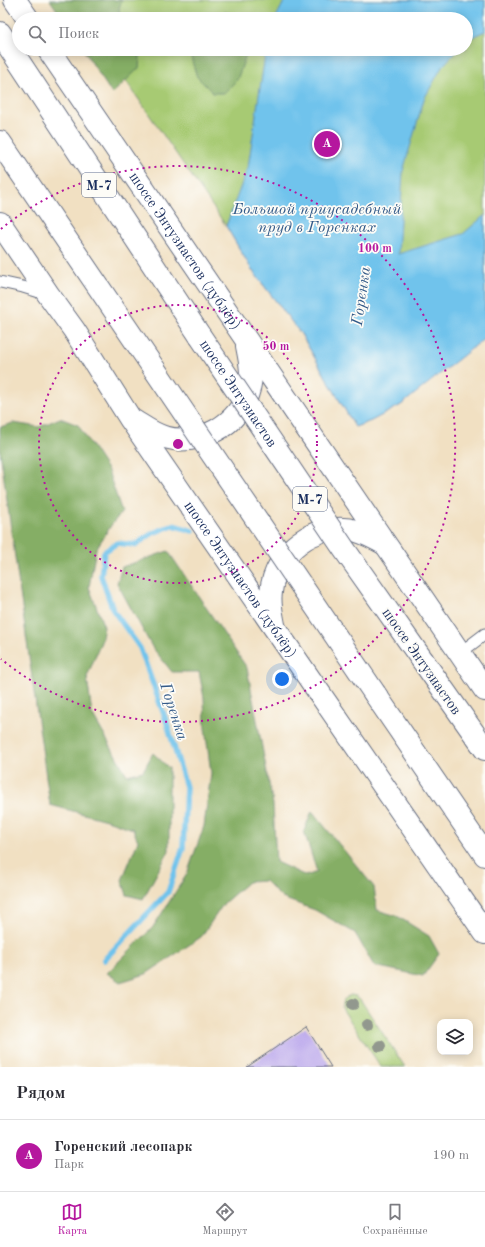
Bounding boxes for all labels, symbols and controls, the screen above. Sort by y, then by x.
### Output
search box [12,12,473,56]
icon: search [26,23,48,45]
text: Поиск [58,27,99,42]
pin: A [314,129,340,159]
street label: шоссе Энтузиастов (дублёр) [125,170,243,333]
road number: М-7 [82,173,116,197]
water label: Большой приусадебный пруд в Горенках [232,202,401,236]
text: 100 m [358,243,392,255]
water label: Горенка [350,265,374,328]
street label: шоссе Энтузиастов [196,337,279,451]
text: 50 m [263,340,290,353]
centre of rings [171,437,185,451]
road number: М-7 [293,487,327,511]
street label: шоссе Энтузиастов (дублёр) [180,499,299,661]
street label: шоссе Энтузиастов [378,606,463,718]
your location [272,669,292,689]
water label: Горенка [156,680,190,743]
map controls [437,1019,473,1055]
button: layers [437,1019,473,1055]
text: Рядом [16,1085,65,1102]
text: Горенский лесопарк [54,1140,192,1155]
text: A [24,1149,34,1162]
text: 190 m [432,1149,469,1162]
text: Парк [54,1158,84,1171]
tab: Карта [58,1201,87,1239]
tab: Маршрут [202,1201,248,1239]
tab: Сохранённые [363,1201,427,1239]

